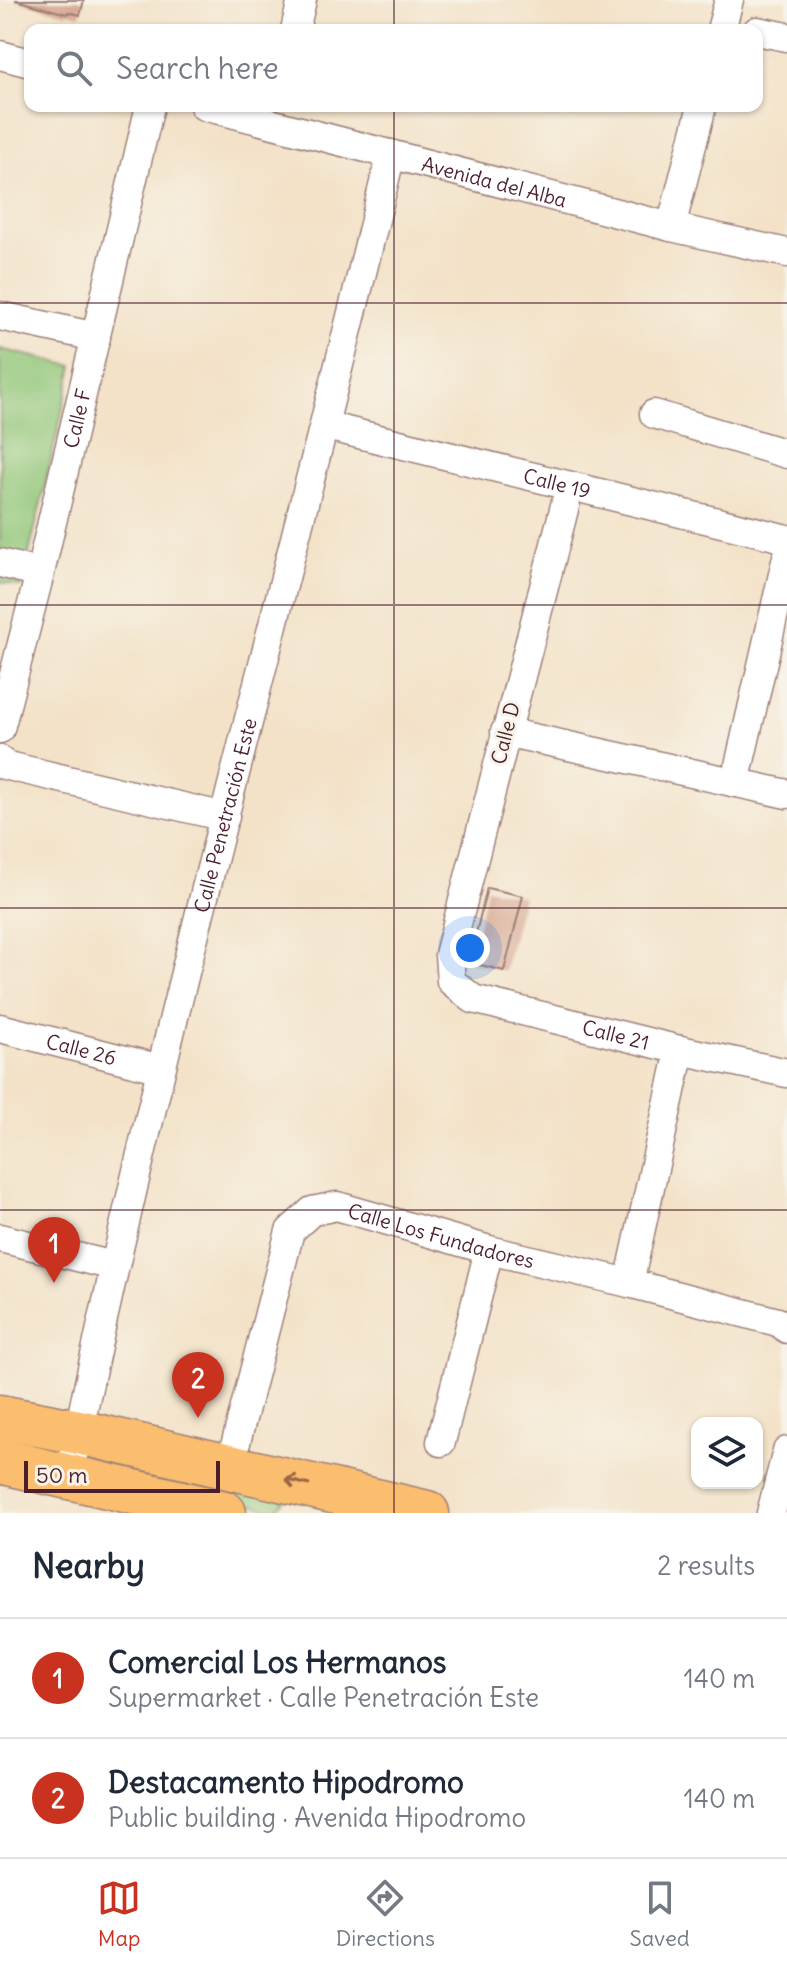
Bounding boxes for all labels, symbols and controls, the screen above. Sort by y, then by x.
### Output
search box [24,24,763,112]
icon: search [52,46,96,90]
text: Search here [116,49,279,87]
street label: Avenida del Alba [419,150,570,212]
street label: Calle F [57,386,96,450]
street label: Calle 19 [521,462,593,503]
street label: Calle D [485,699,525,767]
street label: Calle Penetración Este [188,715,261,915]
your location [450,928,490,968]
street label: Calle 21 [580,1014,652,1054]
street label: Calle 26 [44,1028,119,1070]
street label: Calle Los Fundadores [345,1197,537,1273]
pin: 1 [28,1217,80,1283]
pin: 2 [172,1352,224,1418]
map controls [691,1417,763,1489]
button: layers [691,1417,763,1489]
scale bar [24,1457,220,1493]
text: 50 m [36,1461,88,1489]
one-way arrow [284,1474,310,1489]
text: Nearby [32,1544,145,1587]
text: 2 results [657,1549,755,1582]
text: Comercial Los Hermanos [108,1643,446,1681]
text: 1 [53,1662,63,1695]
text: 140 m [684,1662,755,1695]
text: Supermarket · Calle Penetración Este [108,1681,539,1714]
text: Destacamento Hipodromo [108,1763,464,1801]
text: 2 [51,1782,65,1815]
text: 140 m [684,1782,755,1815]
text: Public building · Avenida Hipodromo [108,1801,526,1834]
tab: Map [97,1876,141,1952]
tab: Directions [336,1876,435,1952]
tab: Saved [629,1876,690,1952]

